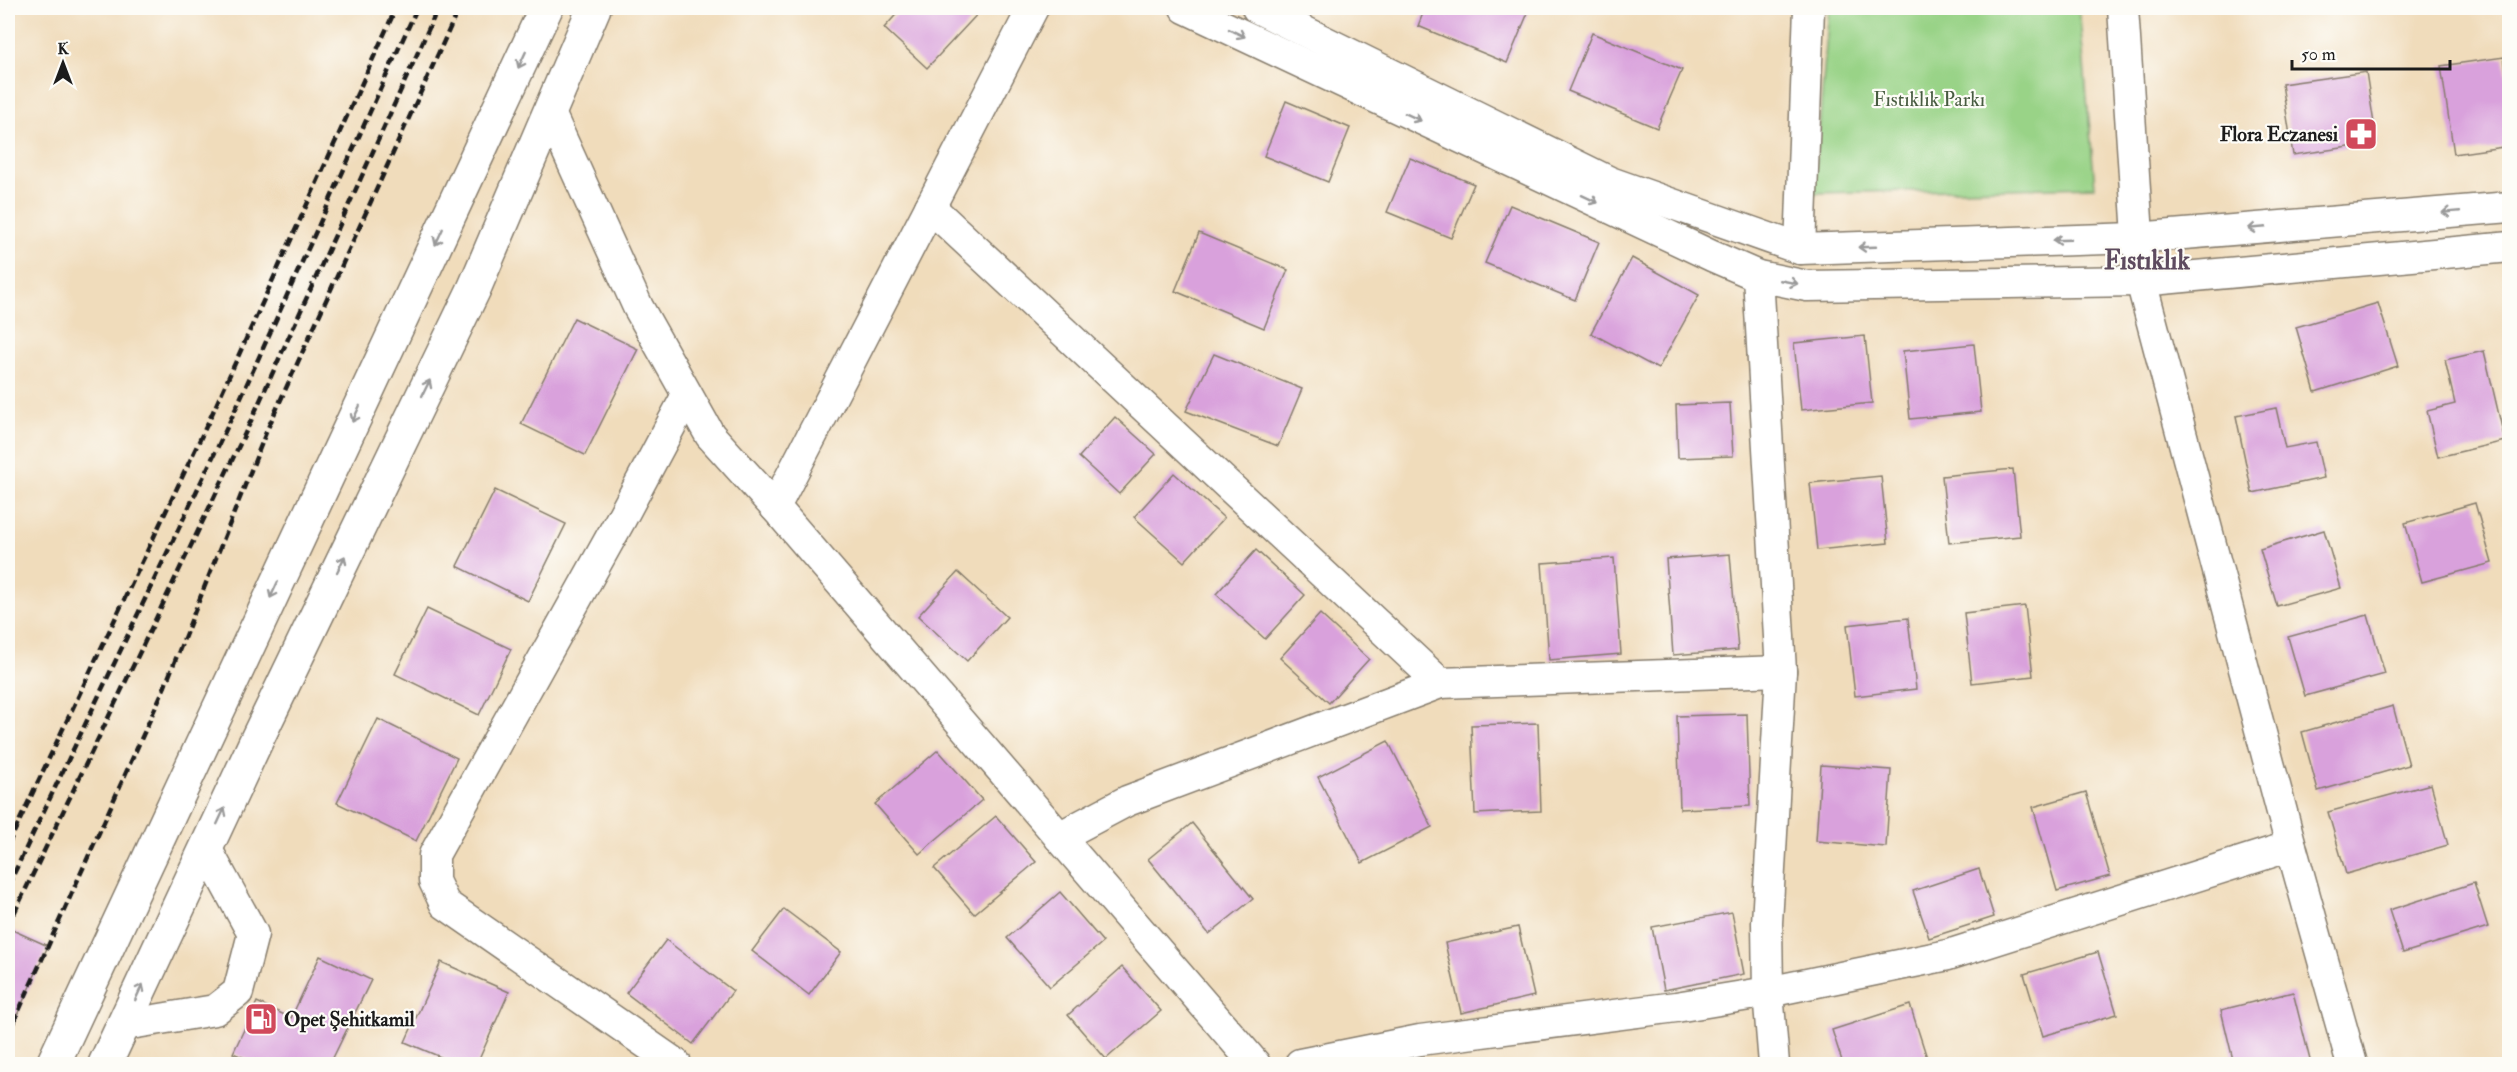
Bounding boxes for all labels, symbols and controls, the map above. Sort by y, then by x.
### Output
one-way arrow [1228,28,1246,40]
north arrow [33,33,93,93]
scale bar [2292,33,2450,71]
text: K [57,39,69,59]
text: 50 m [2301,43,2336,66]
one-way arrow [515,51,527,69]
park label: Fıstıklık Parkı [1873,87,1985,112]
one-way arrow [1404,111,1422,123]
pharmacy icon: Flora Eczanesi [2343,116,2379,152]
place label: Flora Eczanesi [2220,122,2339,147]
one-way arrow [1581,194,1599,205]
one-way arrow [2442,207,2462,218]
one-way arrow [2247,223,2267,234]
one-way arrow [432,228,444,246]
one-way arrow [2053,235,2073,246]
one-way arrow [1858,241,1878,252]
district label: Fıstıklık [2104,245,2191,277]
one-way arrow [1778,277,1798,288]
one-way arrow [421,380,433,398]
one-way arrow [350,404,362,422]
one-way arrow [336,555,348,573]
one-way arrow [267,581,279,599]
one-way arrow [216,807,227,825]
one-way arrow [133,984,145,1002]
fuel station icon: Opet Şehitkamil [243,1001,279,1037]
place label: Opet Şehitkamil [284,1007,416,1033]

